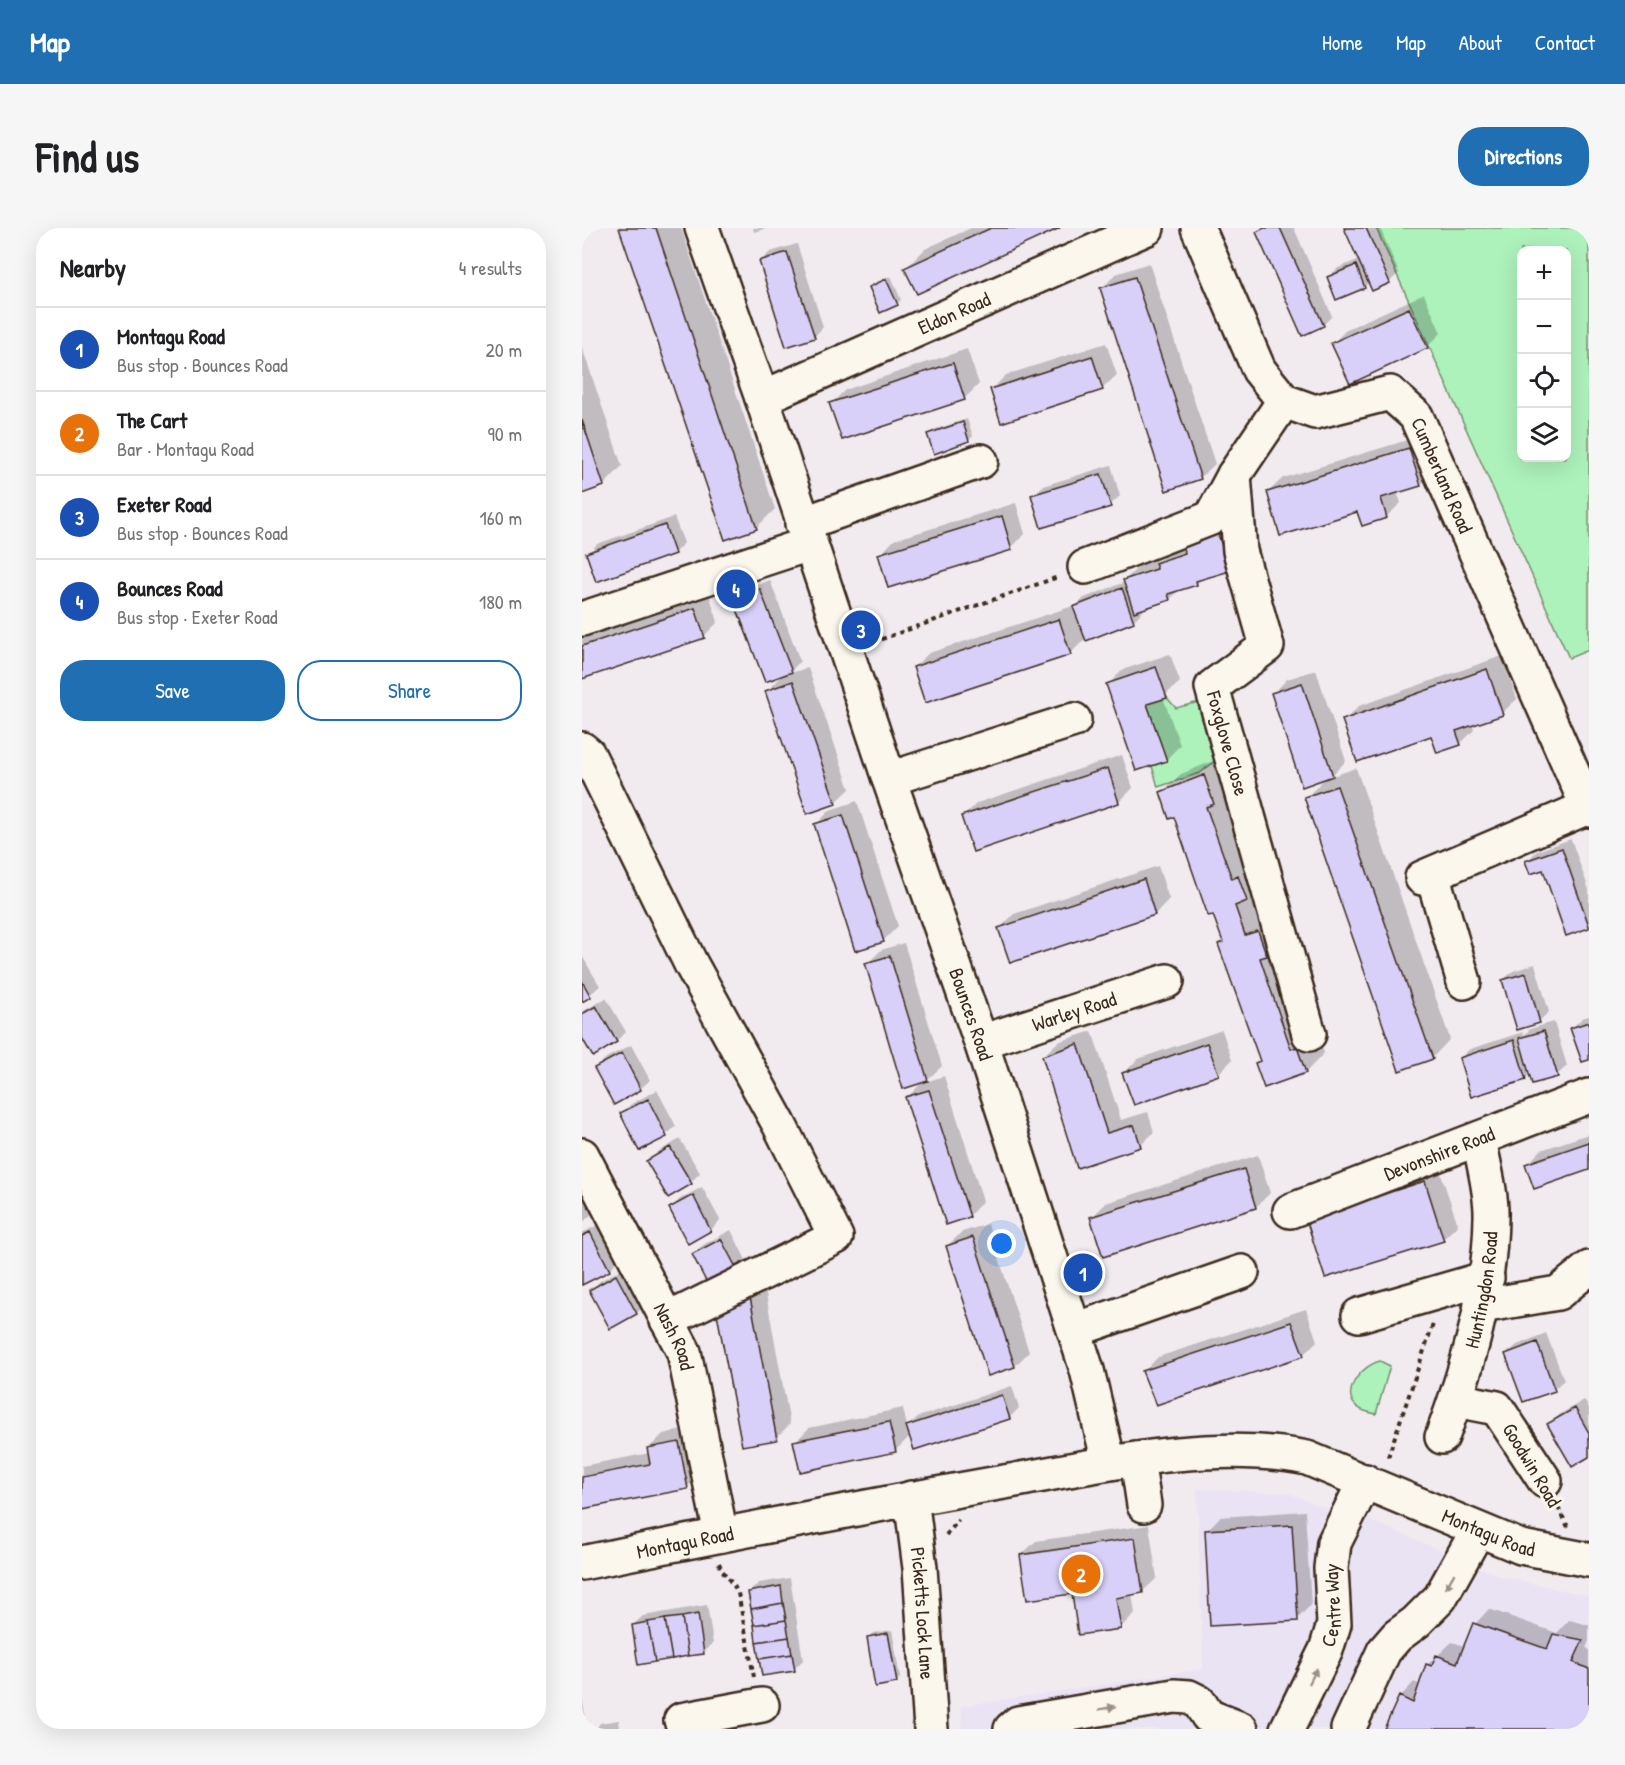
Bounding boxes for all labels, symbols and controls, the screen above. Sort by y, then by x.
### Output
text: Map [30,23,70,61]
text: Home [1322,28,1363,57]
text: Map [1396,28,1426,57]
text: About [1459,28,1502,57]
text: Contact [1535,28,1595,57]
button: Directions [1458,127,1589,186]
text: Find us [36,128,139,185]
map controls [1517,246,1571,462]
button: + [1517,246,1571,300]
text: Nearby [60,250,126,285]
text: 4 results [459,254,522,281]
street label: Eldon Road [913,285,995,341]
button: − [1517,300,1571,354]
text: Montagu Road [117,321,225,351]
text: 1 [76,336,83,363]
text: 20 m [485,336,522,363]
text: Bus stop · Bounces Road [117,351,288,378]
button: locate [1517,354,1571,408]
text: The Cart [117,405,187,435]
button: layers [1517,408,1571,462]
street label: Cumberland Road [1405,413,1480,537]
text: 2 [75,420,84,447]
text: 90 m [488,420,522,447]
text: Bar · Montagu Road [117,435,254,462]
text: Exeter Road [117,489,211,519]
text: 3 [75,504,84,531]
text: 160 m [480,504,522,531]
text: Bus stop · Bounces Road [117,519,288,546]
pin: 4 [716,566,756,612]
text: Bounces Road [117,573,223,603]
text: 4 [76,588,83,615]
text: 180 m [479,588,522,615]
text: Bus stop · Exeter Road [117,603,278,630]
pin: 3 [842,608,880,652]
button: Save [60,660,285,721]
button: Share [297,660,522,721]
street label: Foxglove Close [1200,687,1256,799]
street label: Bounces Road [943,964,1000,1064]
street label: Warley Road [1028,985,1120,1037]
street label: Devonshire Road [1380,1120,1498,1187]
your location [987,1229,1016,1258]
street label: Huntingdon Road [1458,1230,1504,1351]
pin: 1 [1064,1250,1102,1296]
street label: Nash Road [648,1298,701,1373]
street label: Goodwin Road [1497,1418,1568,1512]
street label: Montagu Road [1438,1502,1537,1562]
street label: Montagu Road [634,1519,736,1565]
street label: Picketts Lock Lane [904,1545,942,1680]
pin: 2 [1062,1552,1100,1596]
street label: Centre Way [1314,1562,1347,1650]
one-way arrow [1444,1573,1455,1589]
one-way arrow [1308,1668,1318,1685]
one-way arrow [1098,1703,1117,1712]

